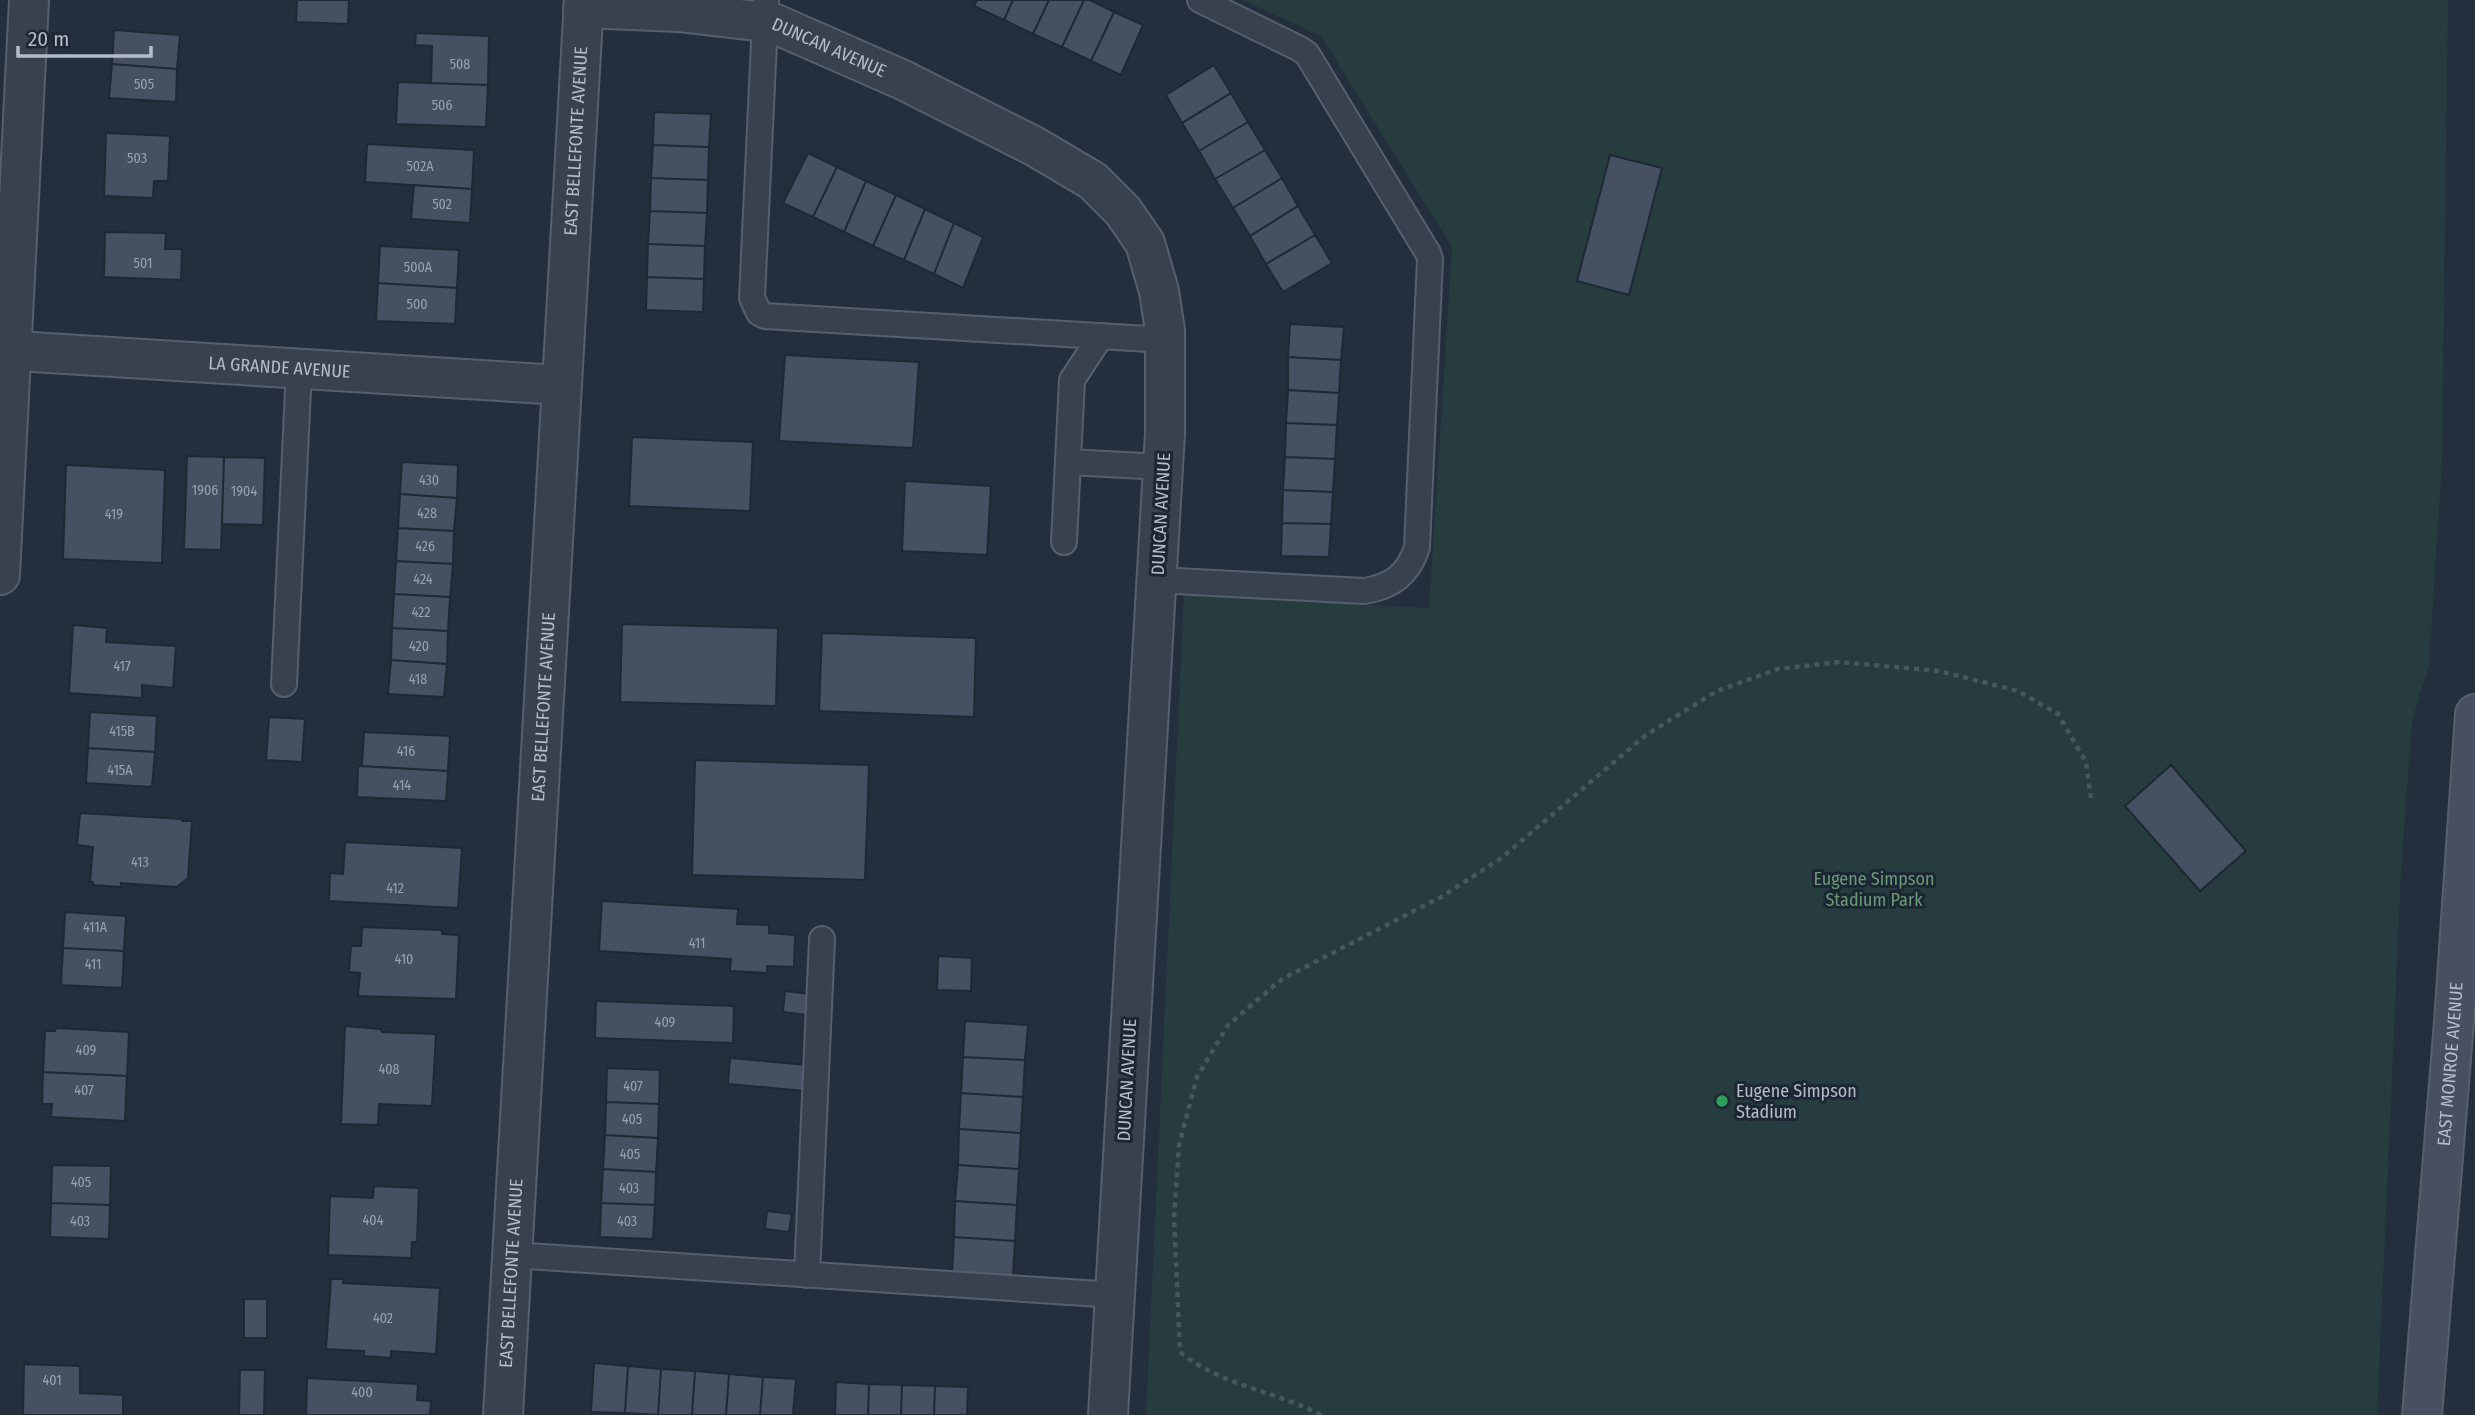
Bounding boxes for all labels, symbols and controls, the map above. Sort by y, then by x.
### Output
street label: DUNCAN AVENUE [769,13,890,82]
scale bar [18,14,150,58]
text: 20 m [28,26,69,52]
street label: EAST BELLEFONTE AVENUE [560,46,592,236]
house number: 508 [450,56,470,73]
house number: 505 [134,76,154,93]
house number: 506 [432,97,452,114]
house number: 503 [127,150,147,167]
house number: 502A [406,158,434,175]
house number: 502 [432,196,452,213]
house number: 501 [134,255,152,272]
house number: 500A [404,259,433,276]
house number: 500 [406,296,428,313]
street label: LA GRANDE AVENUE [208,352,351,383]
street label: DUNCAN AVENUE [1147,452,1175,576]
house number: 430 [419,472,439,489]
house number: 1906 [192,482,218,499]
house number: 1904 [231,483,257,500]
house number: 428 [417,505,437,522]
house number: 419 [105,506,123,523]
house number: 426 [415,538,435,555]
house number: 424 [413,571,433,588]
house number: 422 [412,604,430,621]
street label: EAST BELLEFONTE AVENUE [527,612,560,802]
house number: 420 [409,638,429,655]
house number: 417 [113,658,131,675]
house number: 418 [409,671,427,688]
house number: 415B [109,723,135,740]
house number: 416 [397,743,415,760]
house number: 415A [107,762,133,779]
house number: 414 [393,777,411,794]
house number: 413 [131,854,149,871]
park label: Eugene Simpson Stadium Park [1814,868,1934,911]
house number: 412 [386,880,404,897]
house number: 411A [83,919,108,936]
house number: 411 [689,935,705,952]
house number: 410 [395,951,413,968]
house number: 411 [85,956,101,973]
street label: EAST MONROE AVENUE [2433,981,2468,1147]
house number: 409 [655,1014,676,1031]
street label: DUNCAN AVENUE [1113,1018,1141,1142]
house number: 409 [76,1042,97,1059]
house number: 408 [378,1061,400,1078]
house number: 407 [623,1078,643,1095]
place label: Eugene Simpson Stadium [1736,1080,1857,1123]
house number: 407 [74,1082,94,1099]
marker: Eugene Simpson Stadium [1714,1093,1730,1109]
house number: 405 [622,1111,642,1128]
house number: 405 [620,1146,640,1163]
house number: 405 [71,1174,91,1191]
street label: EAST BELLEFONTE AVENUE [495,1178,528,1368]
house number: 403 [619,1180,639,1197]
house number: 404 [363,1212,384,1229]
house number: 403 [70,1213,90,1230]
house number: 403 [617,1213,637,1230]
house number: 402 [373,1310,393,1327]
house number: 401 [42,1372,62,1389]
house number: 400 [351,1384,373,1401]

